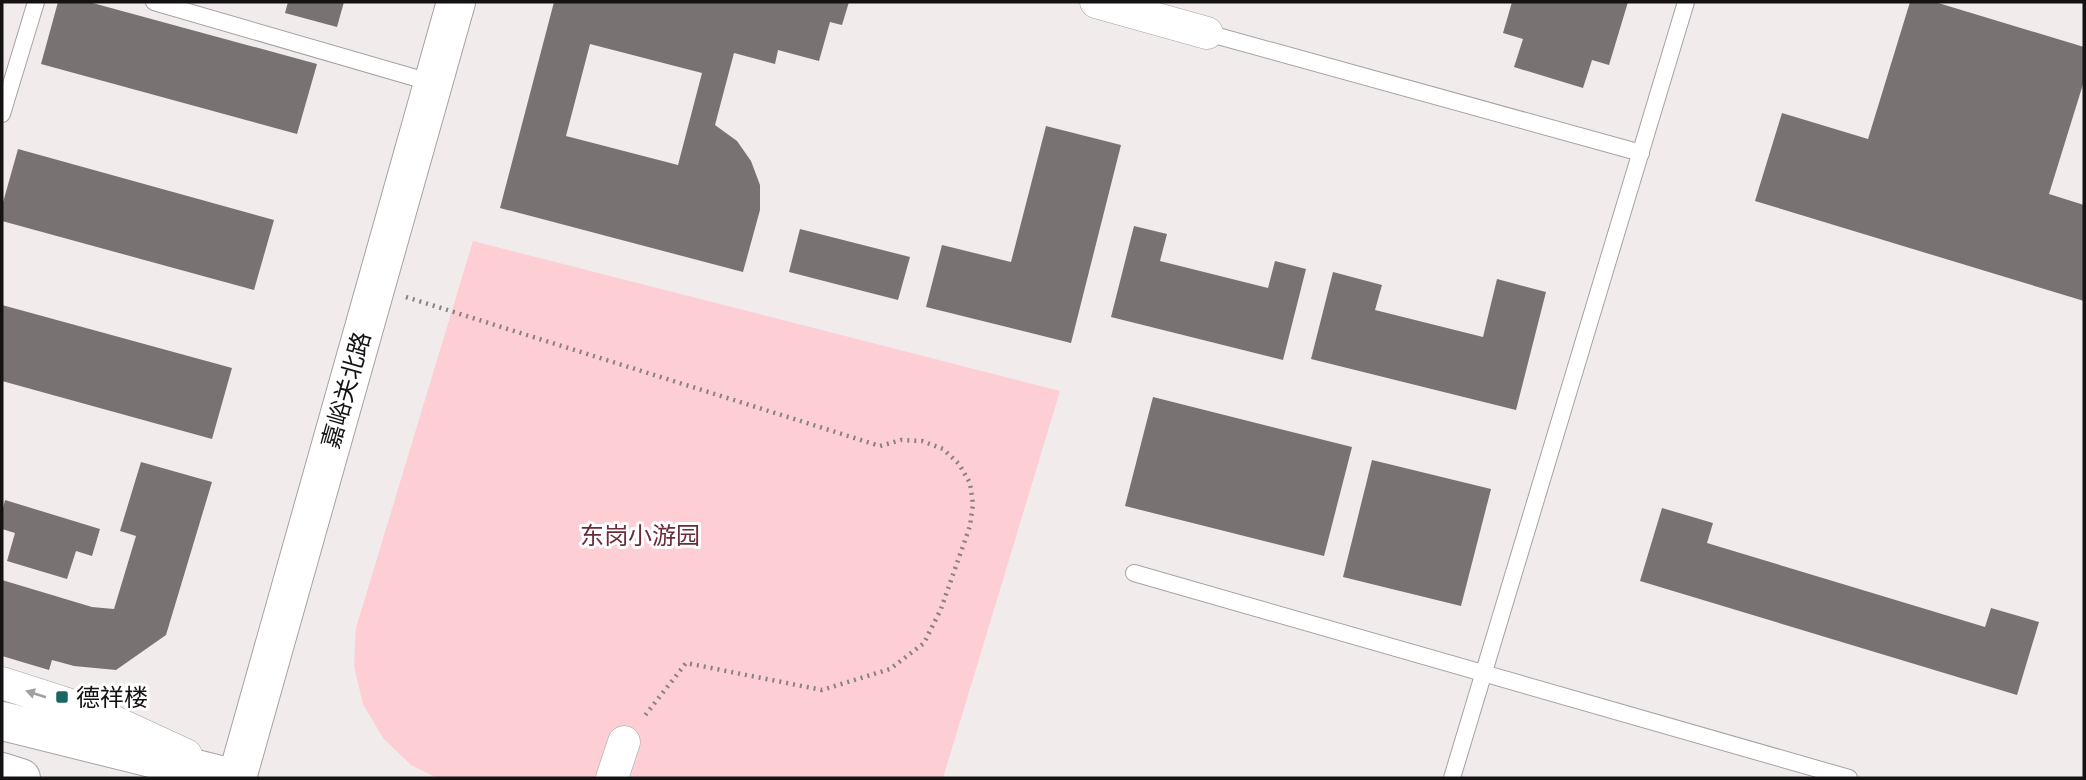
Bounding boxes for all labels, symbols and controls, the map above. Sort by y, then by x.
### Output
street label: 嘉峪关北路 [315,328,377,452]
park label: 东岗小游园 [580,520,700,551]
place label: 德祥楼 [76,682,148,713]
one-way arrow [26,689,47,699]
marker: 德祥楼 [54,689,70,705]

